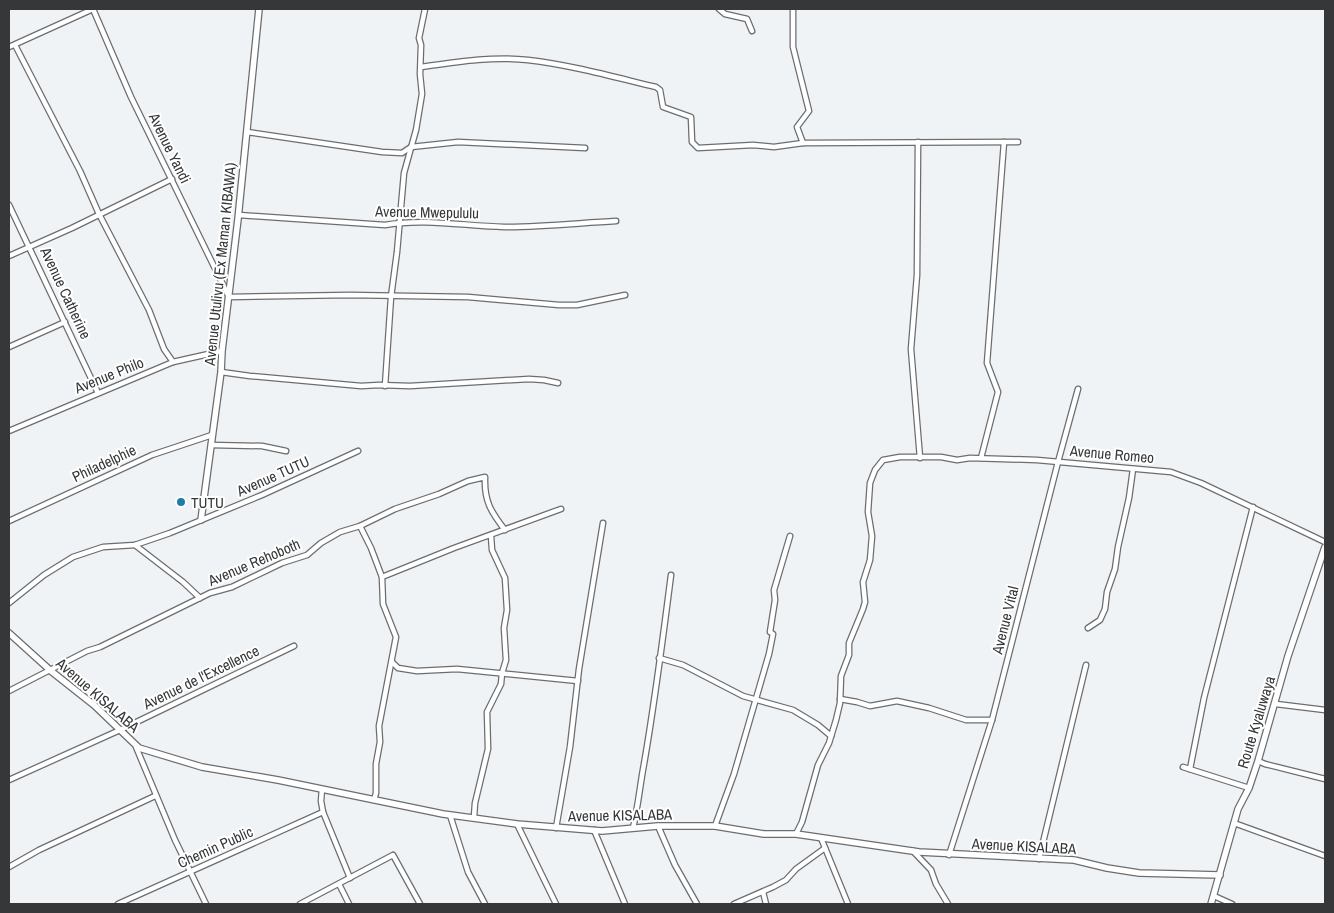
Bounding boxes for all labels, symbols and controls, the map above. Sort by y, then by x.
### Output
street label: Avenue Yandi [143,108,196,187]
street label: Avenue Utulivu (Ex Maman KIBAWA) [199,161,241,368]
street label: Avenue Mwepululu [374,201,479,223]
street label: Avenue Catherine [35,243,96,342]
street label: Avenue Philo [70,352,147,399]
street label: Philadelphie [69,439,140,487]
street label: Avenue Romeo [1068,440,1155,468]
street label: Avenue TUTU [232,451,313,502]
place label: TUTU [191,492,224,513]
marker: TUTU [175,496,187,508]
street label: Avenue Rehoboth [204,533,303,591]
street label: Avenue Vital [986,584,1024,657]
street label: Avenue de l'Excellence [139,640,263,715]
street label: Avenue KISALABA [51,652,145,738]
street label: Route Kyaluwaya [1232,673,1280,771]
street label: Avenue KISALABA [567,804,673,826]
street label: Chemin Public [174,821,256,873]
street label: Avenue KISALABA [970,833,1077,859]

